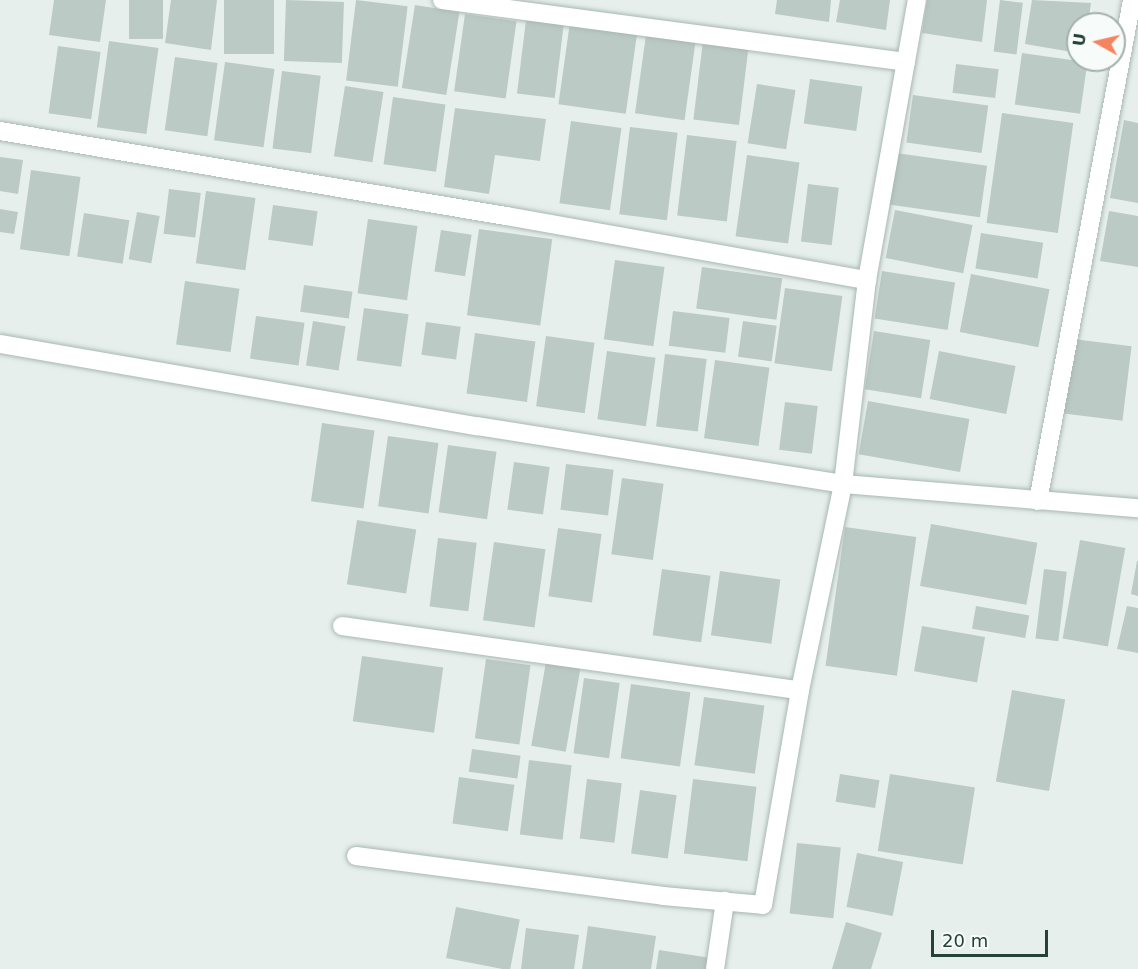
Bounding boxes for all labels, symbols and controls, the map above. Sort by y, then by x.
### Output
north arrow [1066,12,1126,72]
text: U [1069,32,1090,47]
scale bar [934,918,1051,956]
text: 20 m [942,930,988,951]

